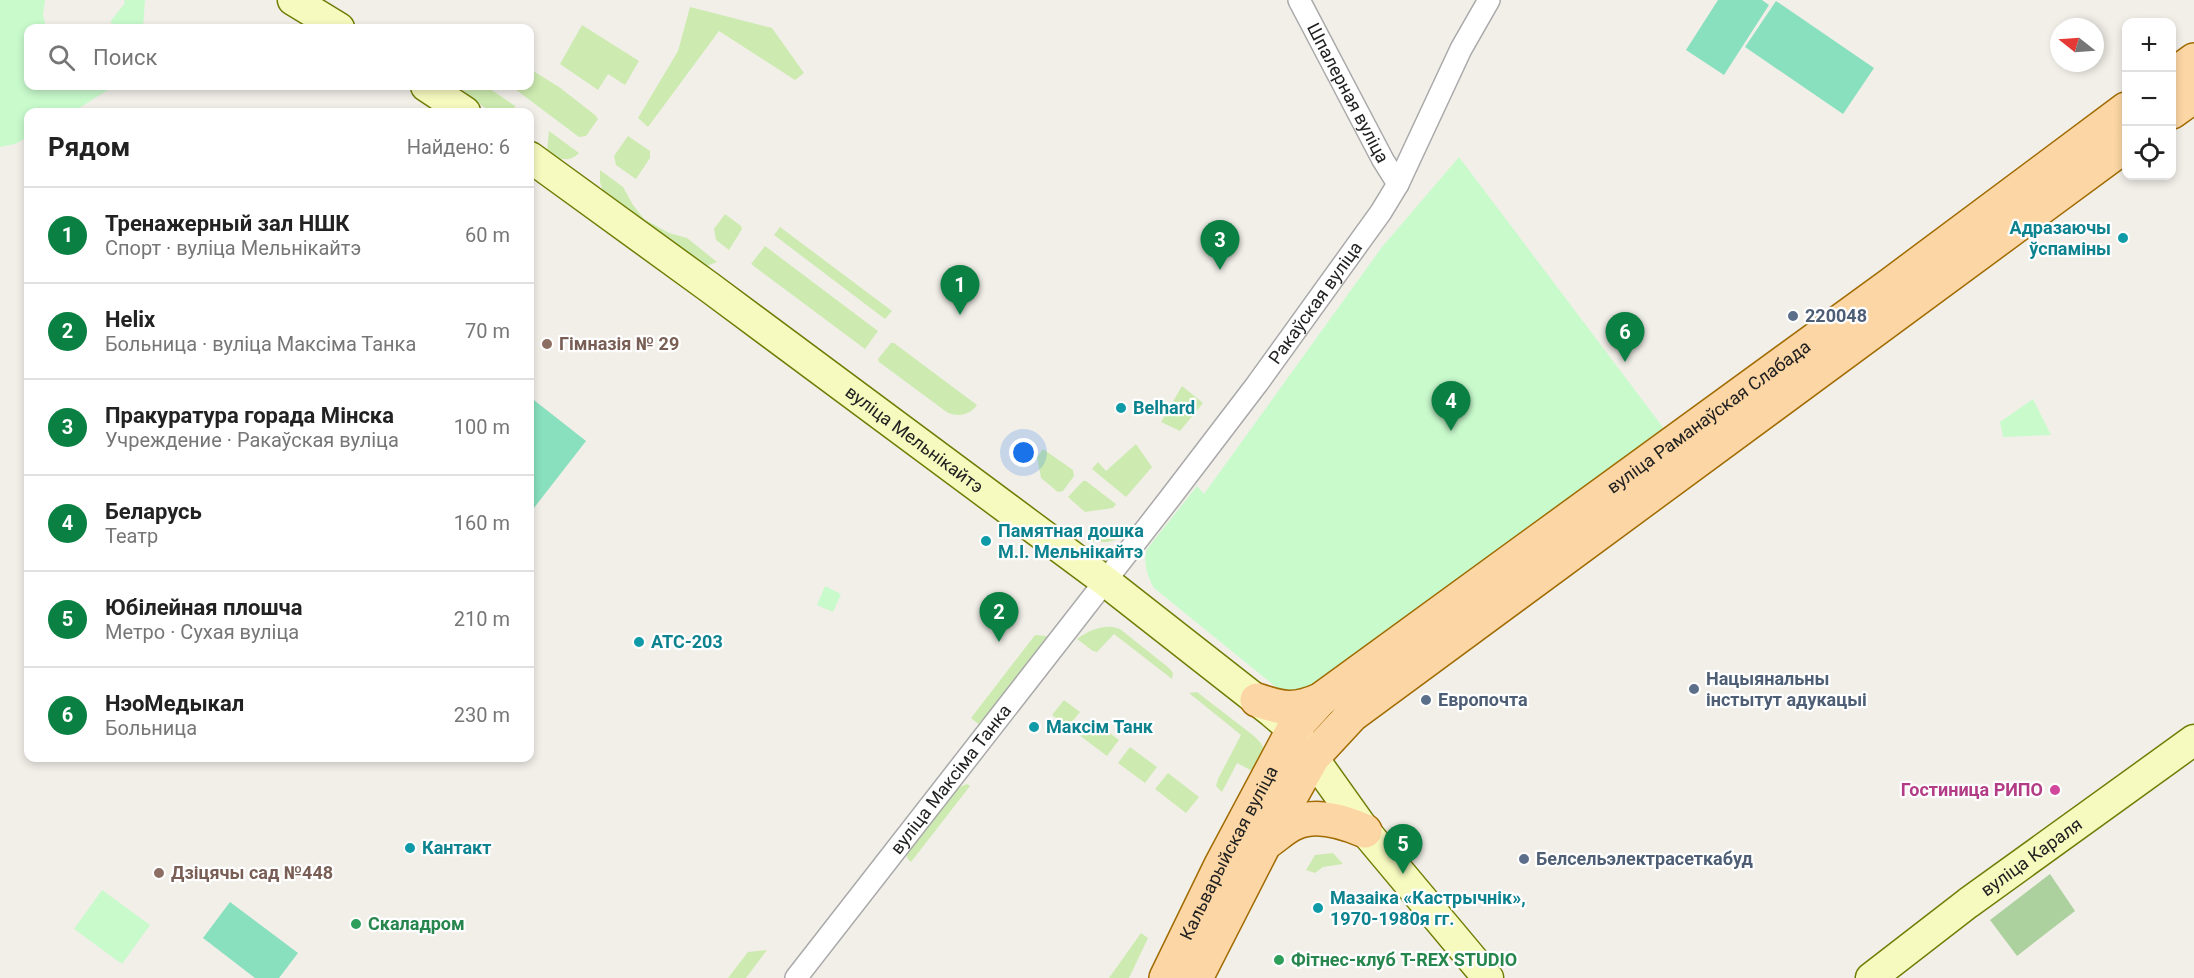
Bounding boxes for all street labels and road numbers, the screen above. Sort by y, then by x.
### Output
street label: Шпалерная вуліца [1303,19,1394,166]
street label: Ракаўская вуліца [1264,237,1366,368]
street label: вуліца Раманаўская Слабада [1603,335,1814,498]
street label: вуліца Мельнікайтэ [842,381,988,497]
street label: вуліца Максіма Танка [886,700,1015,858]
street label: Кальварыйская вуліца [1175,762,1282,943]
street label: вуліца Караля [1977,813,2086,900]

